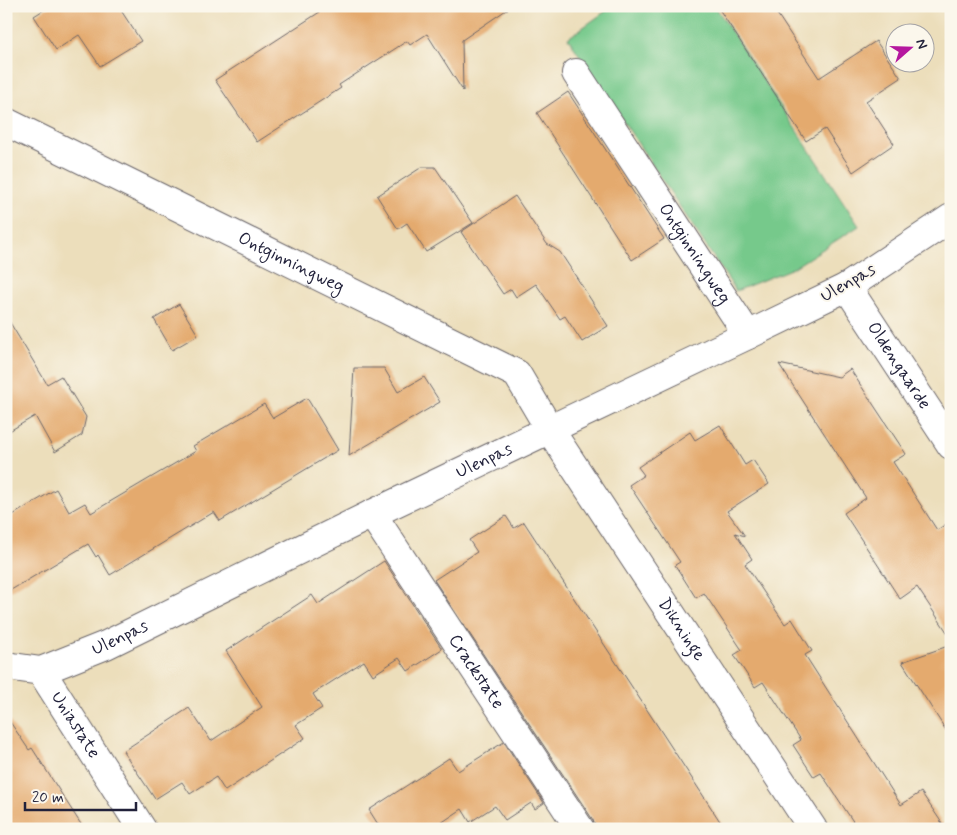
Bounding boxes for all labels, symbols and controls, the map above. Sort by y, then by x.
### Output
north arrow [884,22,934,72]
text: N [911,36,931,51]
street label: Ontginningweg [653,199,736,309]
street label: Ontginningweg [234,226,348,300]
street label: Ulenpas [816,258,880,308]
street label: Oldengaarde [861,317,936,414]
street label: Ulenpas [452,437,516,484]
street label: Dikninge [652,593,711,666]
street label: Ulenpas [88,614,152,661]
street label: Crackstate [443,630,510,714]
street label: Uniastate [45,687,106,763]
scale bar [25,780,136,812]
text: 20 m [32,788,64,808]

